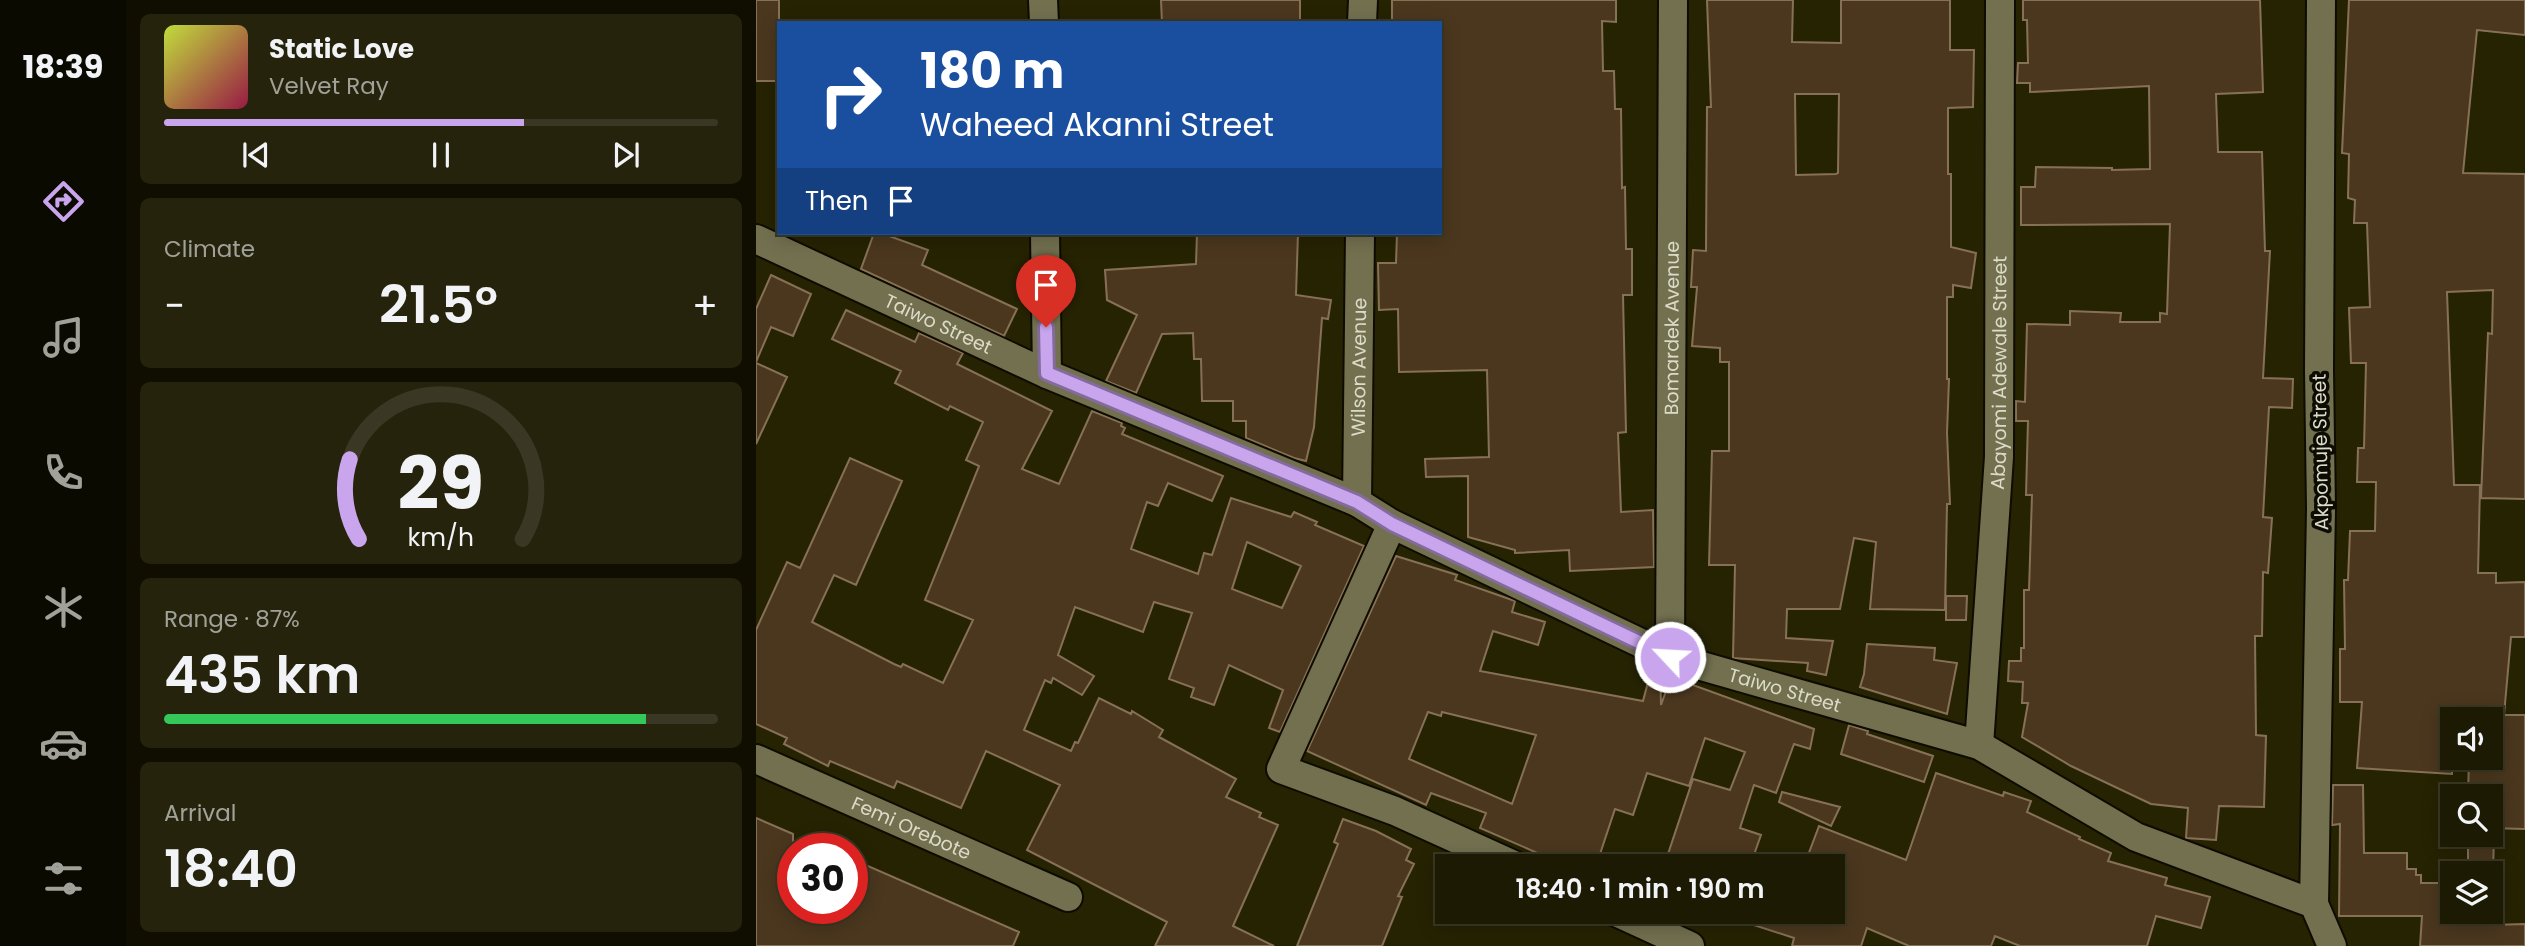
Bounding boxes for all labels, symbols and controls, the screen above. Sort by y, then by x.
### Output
text: Static Love [269,31,414,67]
text: 180 m [920,37,1064,105]
text: 18:39 [23,44,103,89]
icon: right [805,49,896,140]
text: Velvet Ray [269,70,389,102]
text: Waheed Akanni Street [920,102,1274,147]
icon: previous [237,136,275,174]
icon: pause [422,136,460,174]
icon: next [607,136,645,174]
icon: directions [39,177,88,226]
icon: arrive [882,182,920,220]
text: Then [805,183,868,219]
text: Climate [164,233,255,265]
street label: Bomardek Avenue [1658,241,1686,415]
pin [1016,255,1076,327]
street label: Abayomi Adewale Street [1984,256,2013,491]
icon: arrive [1027,266,1065,304]
text: 21.5° [379,268,498,341]
text: − [164,279,185,332]
text: + [692,279,718,332]
street label: Taiwo Street [880,287,997,361]
street label: Wilson Avenue [1345,298,1373,436]
icon: music [39,313,88,362]
street label: Akpomuje Street [2306,373,2335,530]
text: 29 [398,433,484,534]
icon: phone [39,448,88,497]
text: km/h [408,520,474,555]
icon: climate [39,583,88,632]
text: Range · 87% [164,603,300,635]
position arrow [1633,620,1707,694]
text: 435 km [164,638,360,711]
street label: Taiwo Street [1725,661,1844,719]
map controls [2440,707,2503,924]
button: sound [2440,707,2503,770]
icon: car [39,719,88,768]
button: search [2440,784,2503,847]
street label: Femi Orebote [847,790,975,867]
text: Arrival [164,797,236,829]
text: 18:40 [164,832,298,905]
speed limit sign: 30 [777,833,868,924]
icon: filters [39,854,88,903]
button: layers [2440,861,2503,924]
text: 18:40 · 1 min · 190 m [1516,871,1764,907]

